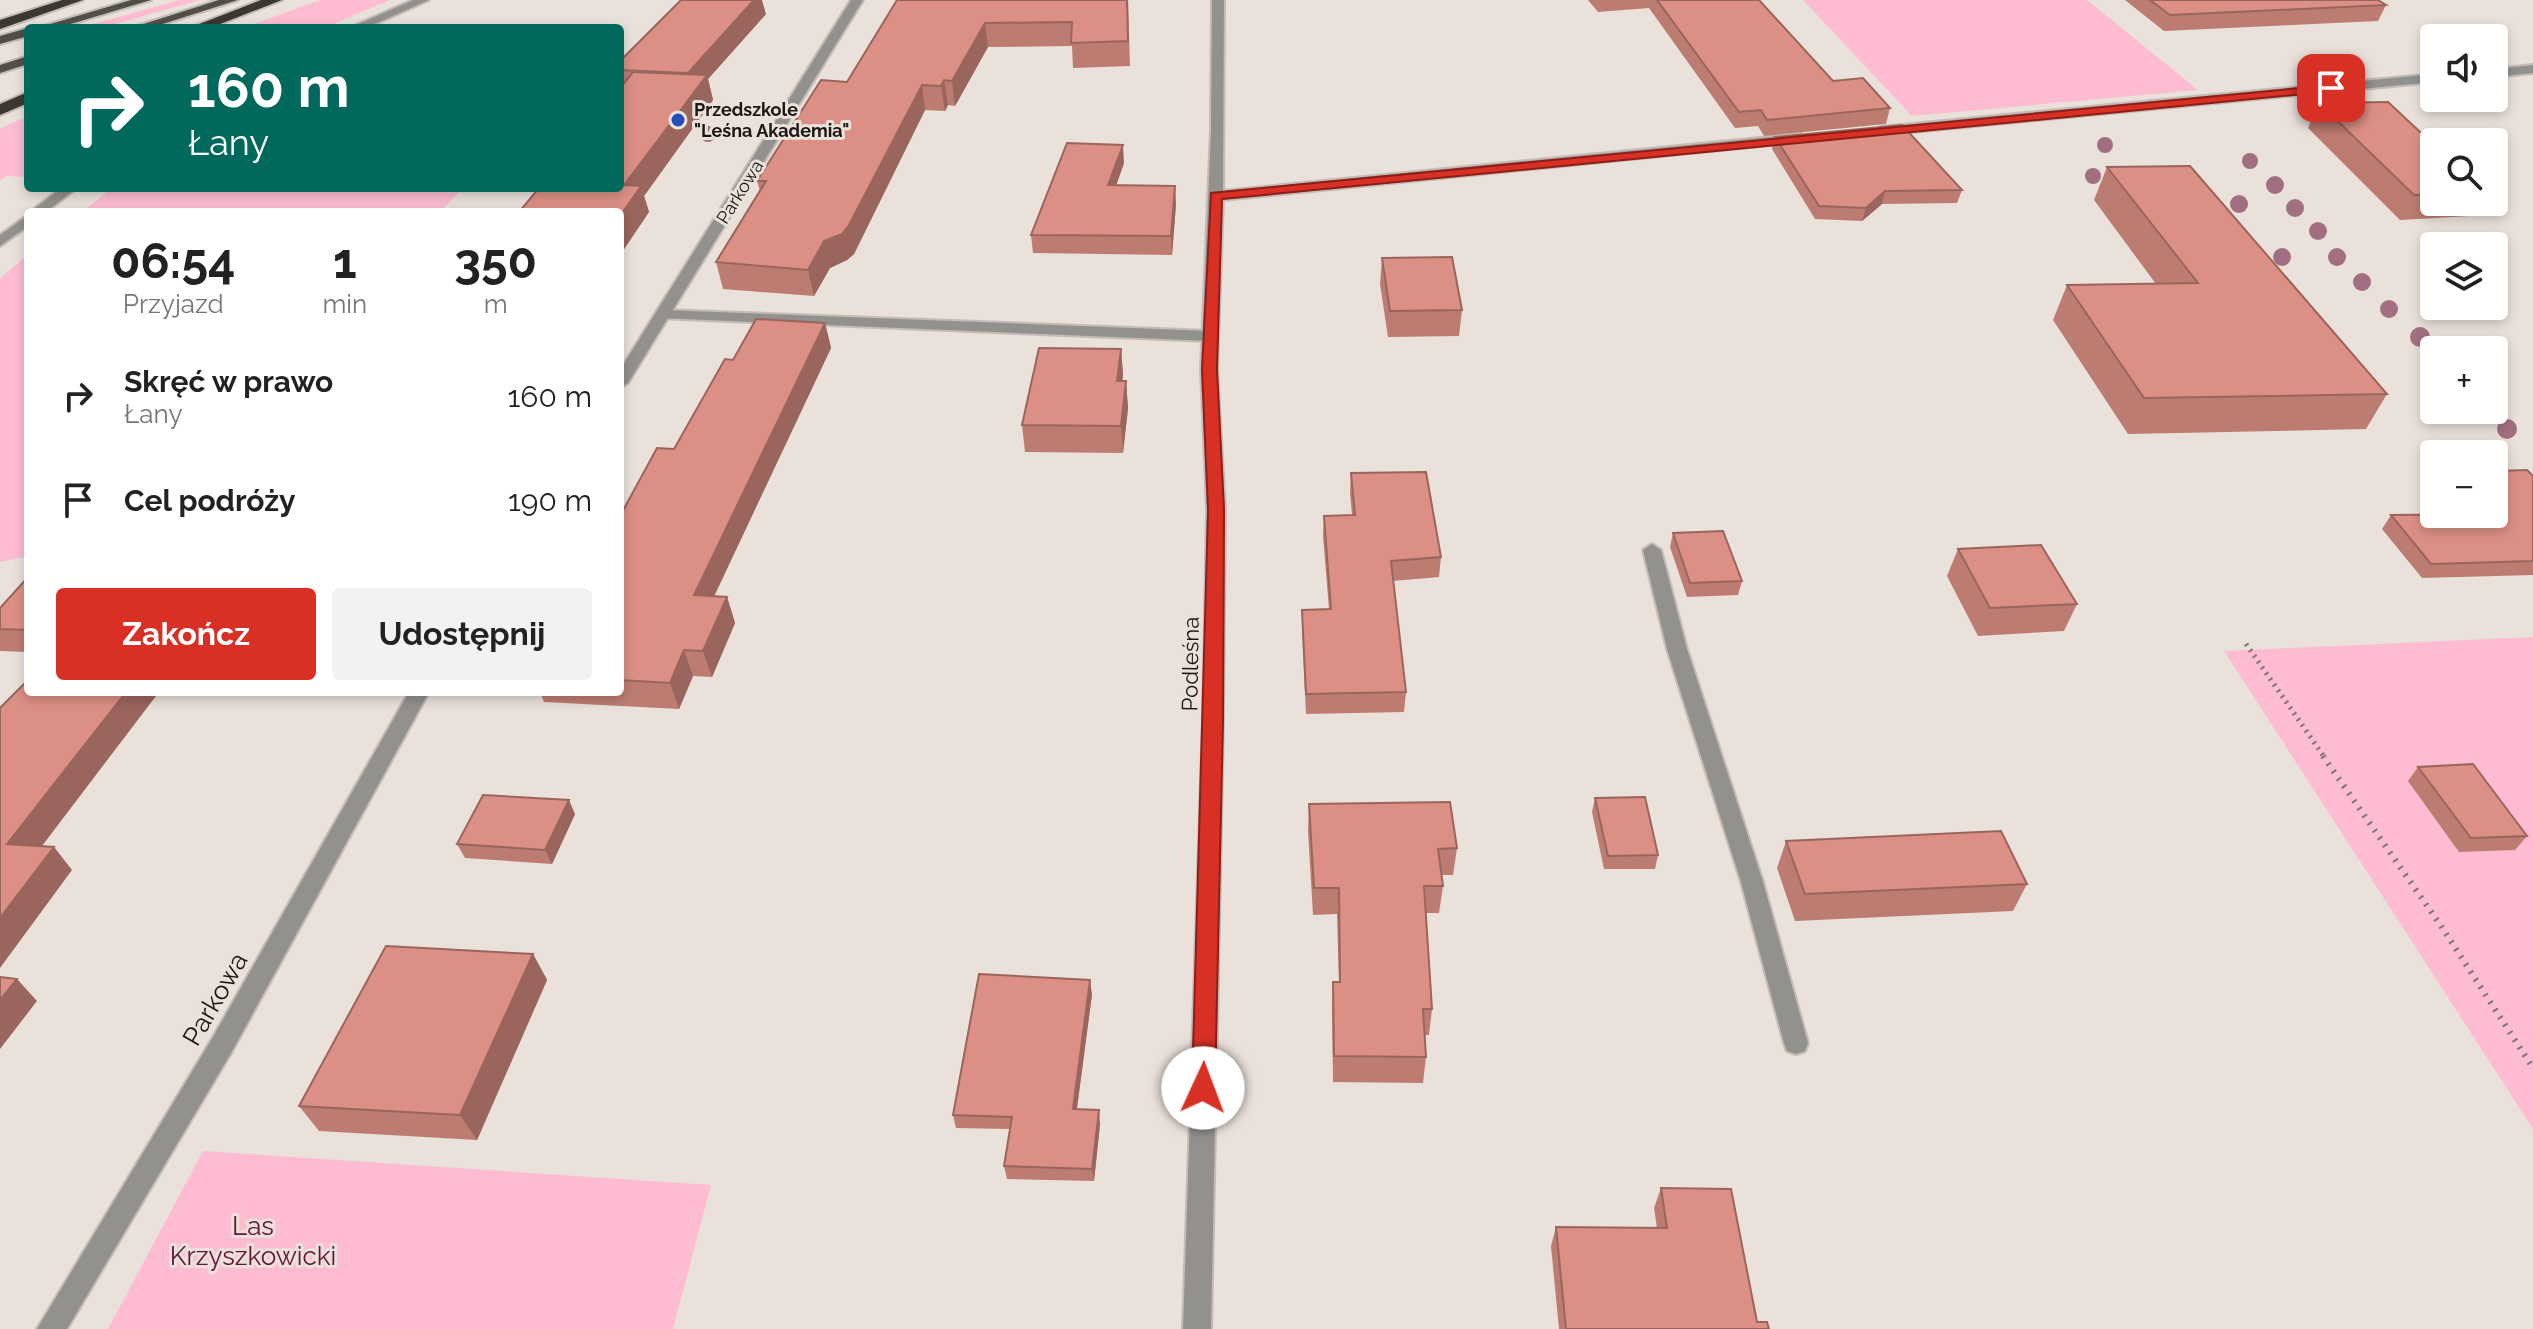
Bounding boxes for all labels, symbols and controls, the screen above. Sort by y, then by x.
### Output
map controls [2420,24,2508,528]
button: sound [2420,24,2508,112]
text: 160 m [188,54,350,120]
pin [2297,54,2365,122]
icon: right [56,56,160,160]
icon: arrive [2309,66,2353,110]
place label: Przedszkole "Leśna Akademia" [694,99,849,141]
marker: Przedszkole "Leśna Akademia" [669,111,687,129]
text: Łany [188,121,269,163]
button: search [2420,128,2508,216]
street label: Parkowa [712,156,767,227]
button: layers [2420,232,2508,320]
text: 06:54 [111,233,235,289]
text: 1 [333,233,357,289]
text: 350 [454,233,537,289]
text: Przyjazd [123,289,224,319]
text: min [322,289,367,319]
text: m [484,289,508,319]
button: + [2420,336,2508,424]
text: Skręć w prawo [124,364,333,399]
icon: right [56,374,100,418]
text: 160 m [507,379,592,414]
text: Łany [124,399,183,429]
button: − [2420,440,2508,528]
icon: arrive [56,478,100,522]
text: Cel podróży [124,483,296,518]
text: 190 m [508,483,592,518]
button: Zakończ [56,588,316,680]
button: Udostępnij [332,588,592,680]
street label: Podleśna [1176,616,1204,712]
street label: Parkowa [176,947,254,1051]
position arrow [1161,1046,1245,1130]
park label: Las Krzyszkowicki [170,1211,336,1271]

